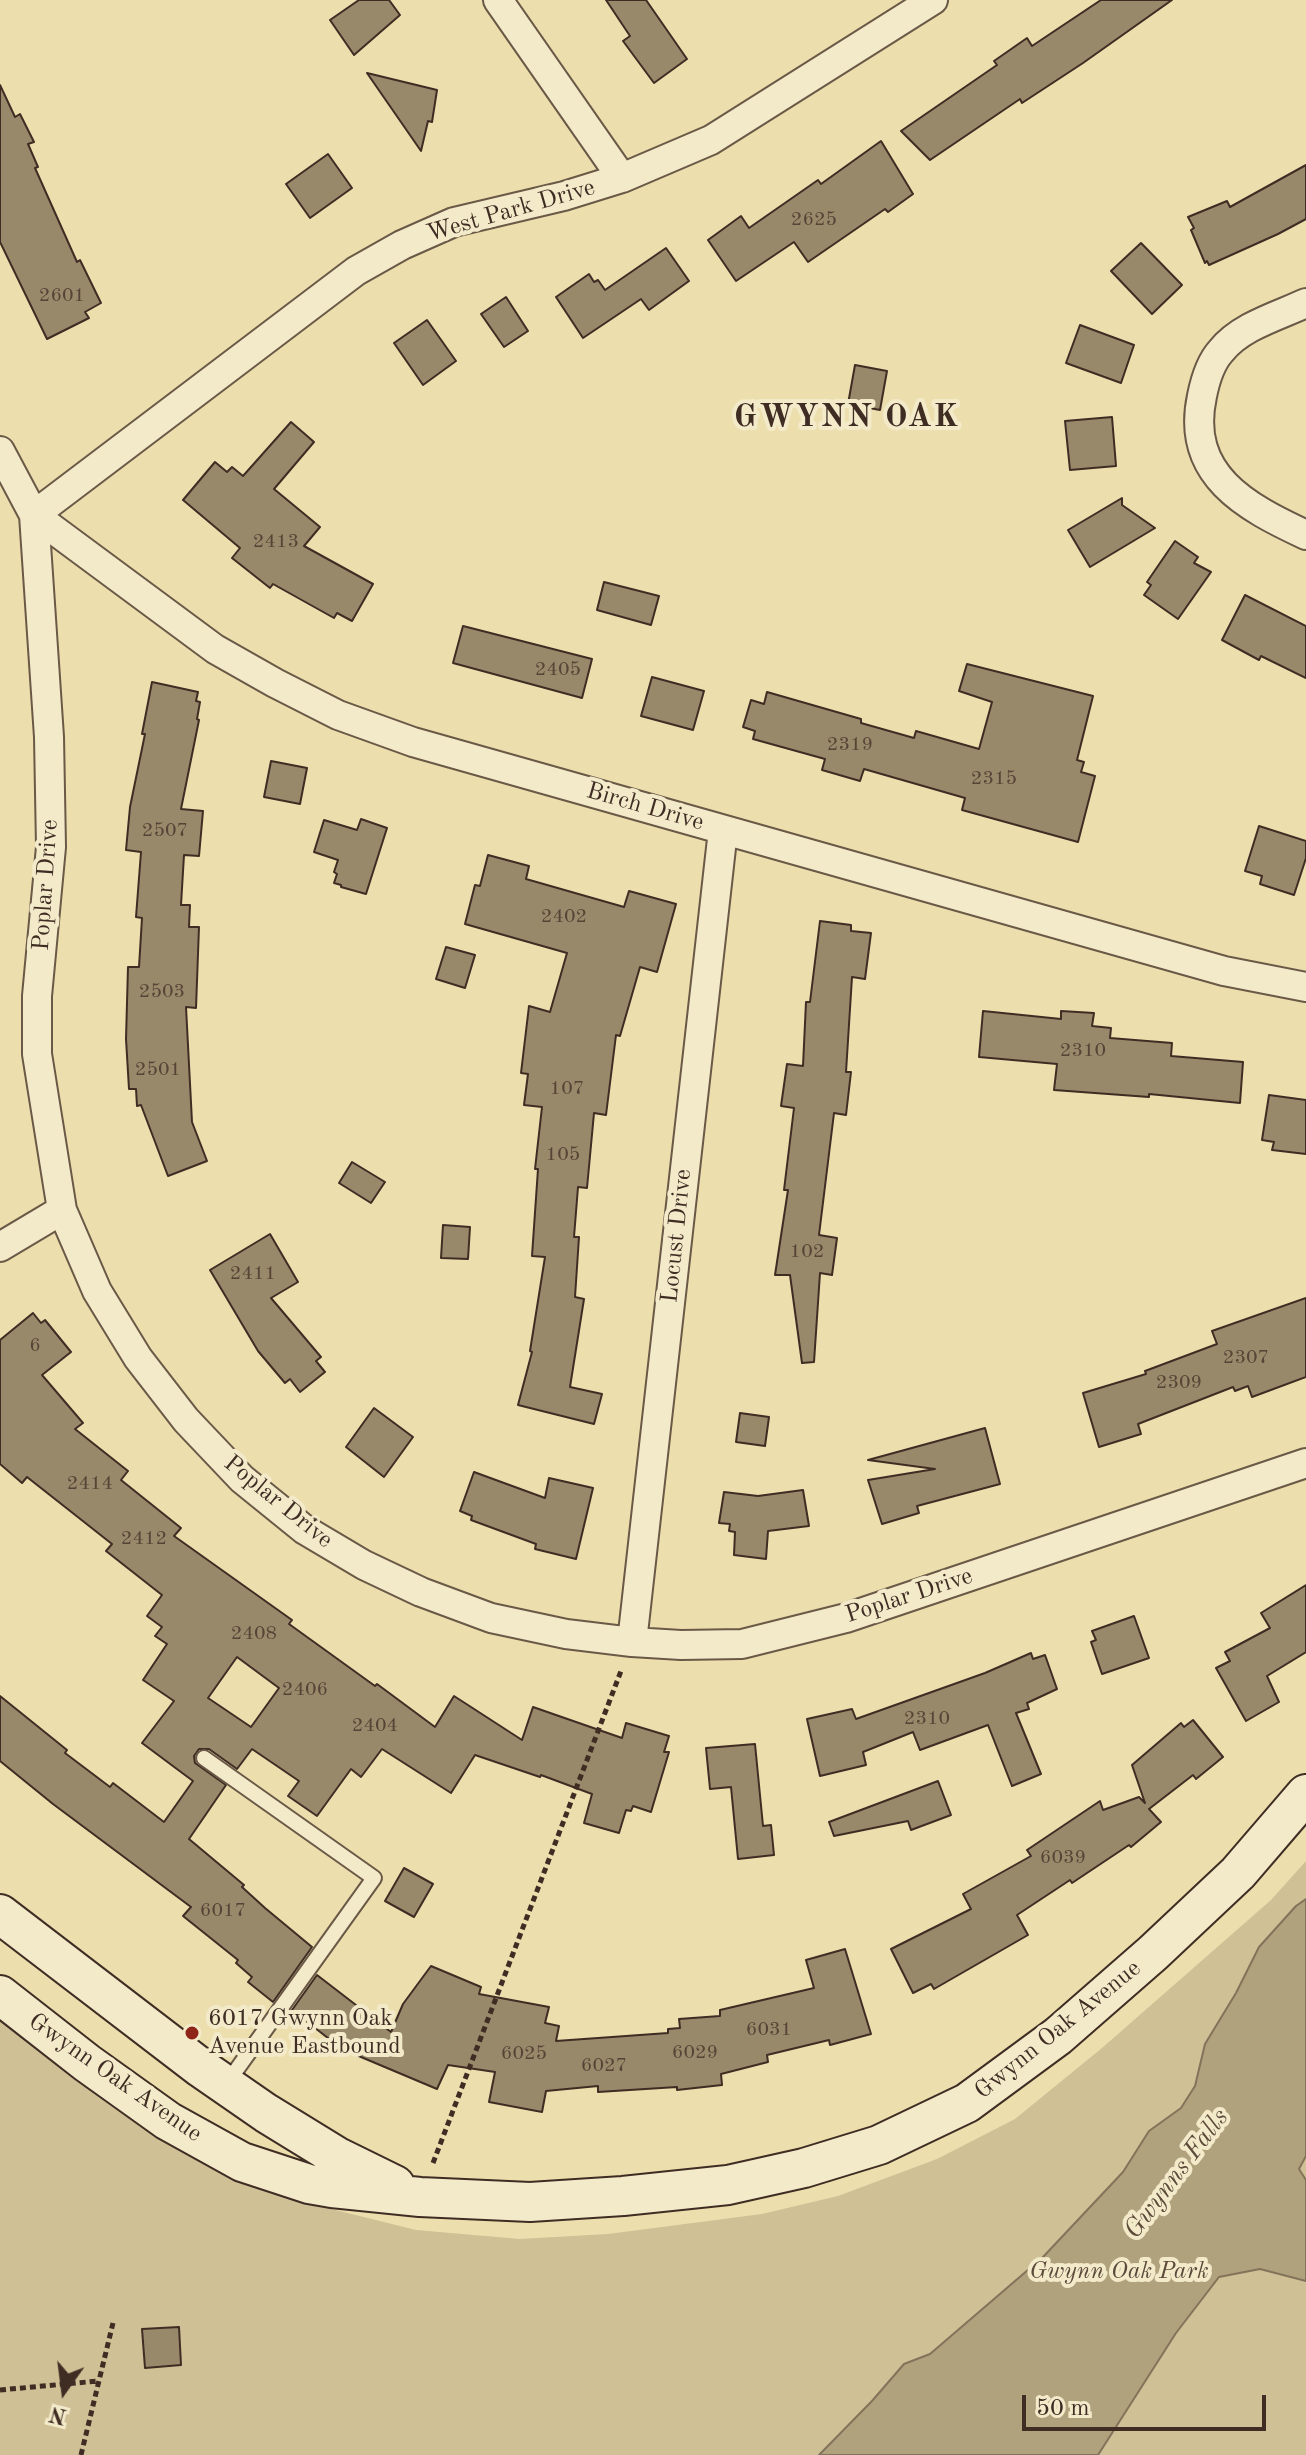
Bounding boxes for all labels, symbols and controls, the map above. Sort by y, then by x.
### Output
street label: West Park Drive [424,173,598,249]
house number: 2625 [791,208,837,232]
house number: 2601 [39,284,85,308]
district label: GWYNN OAK [734,399,960,437]
house number: 2413 [253,530,299,554]
house number: 2405 [535,658,581,682]
house number: 2319 [827,733,873,757]
house number: 2315 [971,767,1017,791]
street label: Birch Drive [583,777,707,837]
street label: Poplar Drive [27,818,65,952]
house number: 2507 [142,819,188,843]
house number: 2402 [541,905,587,929]
house number: 2503 [139,980,185,1004]
house number: 2310 [1060,1039,1106,1063]
house number: 2501 [135,1058,181,1082]
house number: 107 [550,1077,584,1101]
house number: 105 [546,1143,580,1167]
street label: Locust Drive [656,1168,698,1304]
house number: 102 [790,1240,824,1264]
house number: 2411 [230,1262,276,1286]
house number: 6 [29,1334,41,1358]
house number: 2307 [1223,1346,1269,1370]
house number: 2309 [1156,1371,1202,1395]
street label: Poplar Drive [218,1449,338,1555]
house number: 2414 [67,1472,113,1496]
house number: 2412 [121,1527,167,1551]
street label: Poplar Drive [842,1562,976,1630]
house number: 2408 [231,1622,277,1646]
house number: 2406 [282,1678,328,1702]
house number: 2310 [904,1707,950,1731]
house number: 2404 [352,1714,398,1738]
house number: 6039 [1040,1846,1086,1870]
house number: 6017 [200,1899,246,1923]
street label: Gwynn Oak Avenue [969,1954,1147,2106]
place label: 6017 Gwynn Oak Avenue Eastbound [208,2005,401,2061]
street label: Gwynn Oak Avenue [23,2007,207,2149]
house number: 6031 [746,2018,792,2042]
marker: 6017 Gwynn Oak Avenue Eastbound [183,2024,201,2042]
house number: 6029 [672,2041,718,2065]
house number: 6025 [501,2042,547,2066]
house number: 6027 [581,2054,627,2078]
water label: Gwynns Falls [1118,2103,1236,2245]
park label: Gwynn Oak Park [1029,2258,1209,2286]
north arrow [24,2351,104,2431]
scale bar [1026,2379,1270,2429]
text: 50 m [1036,2397,1090,2421]
text: N [47,2402,69,2427]

